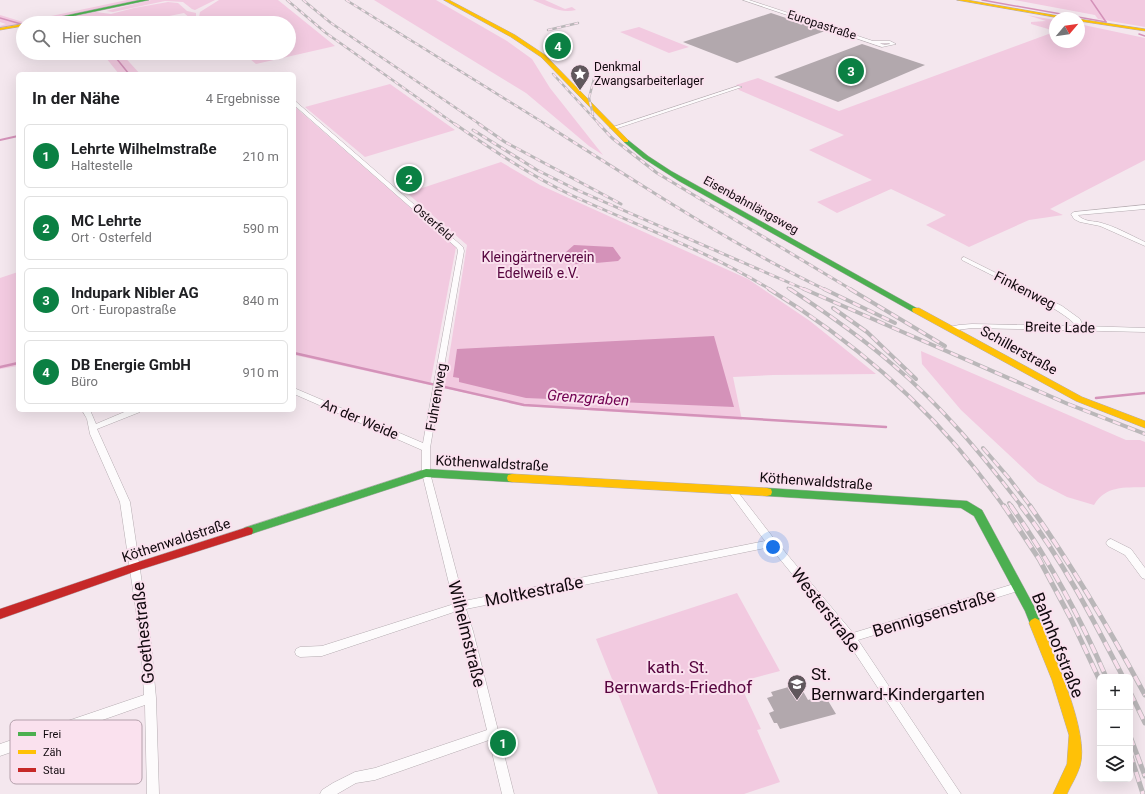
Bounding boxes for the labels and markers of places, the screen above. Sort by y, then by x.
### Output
pin: 4 [545,31,571,61]
pin: 3 [838,56,864,86]
place label: Denkmal Zwangsarbeiterlager [594,60,704,88]
place icon: Denkmal Zwangsarbeiterlager [569,63,591,91]
pin: 2 [396,164,422,194]
place label: St. Bernward-Kindergarten [811,664,985,704]
school or university icon: St. Bernward-Kindergarten [786,673,808,701]
pin: 1 [490,728,516,758]

